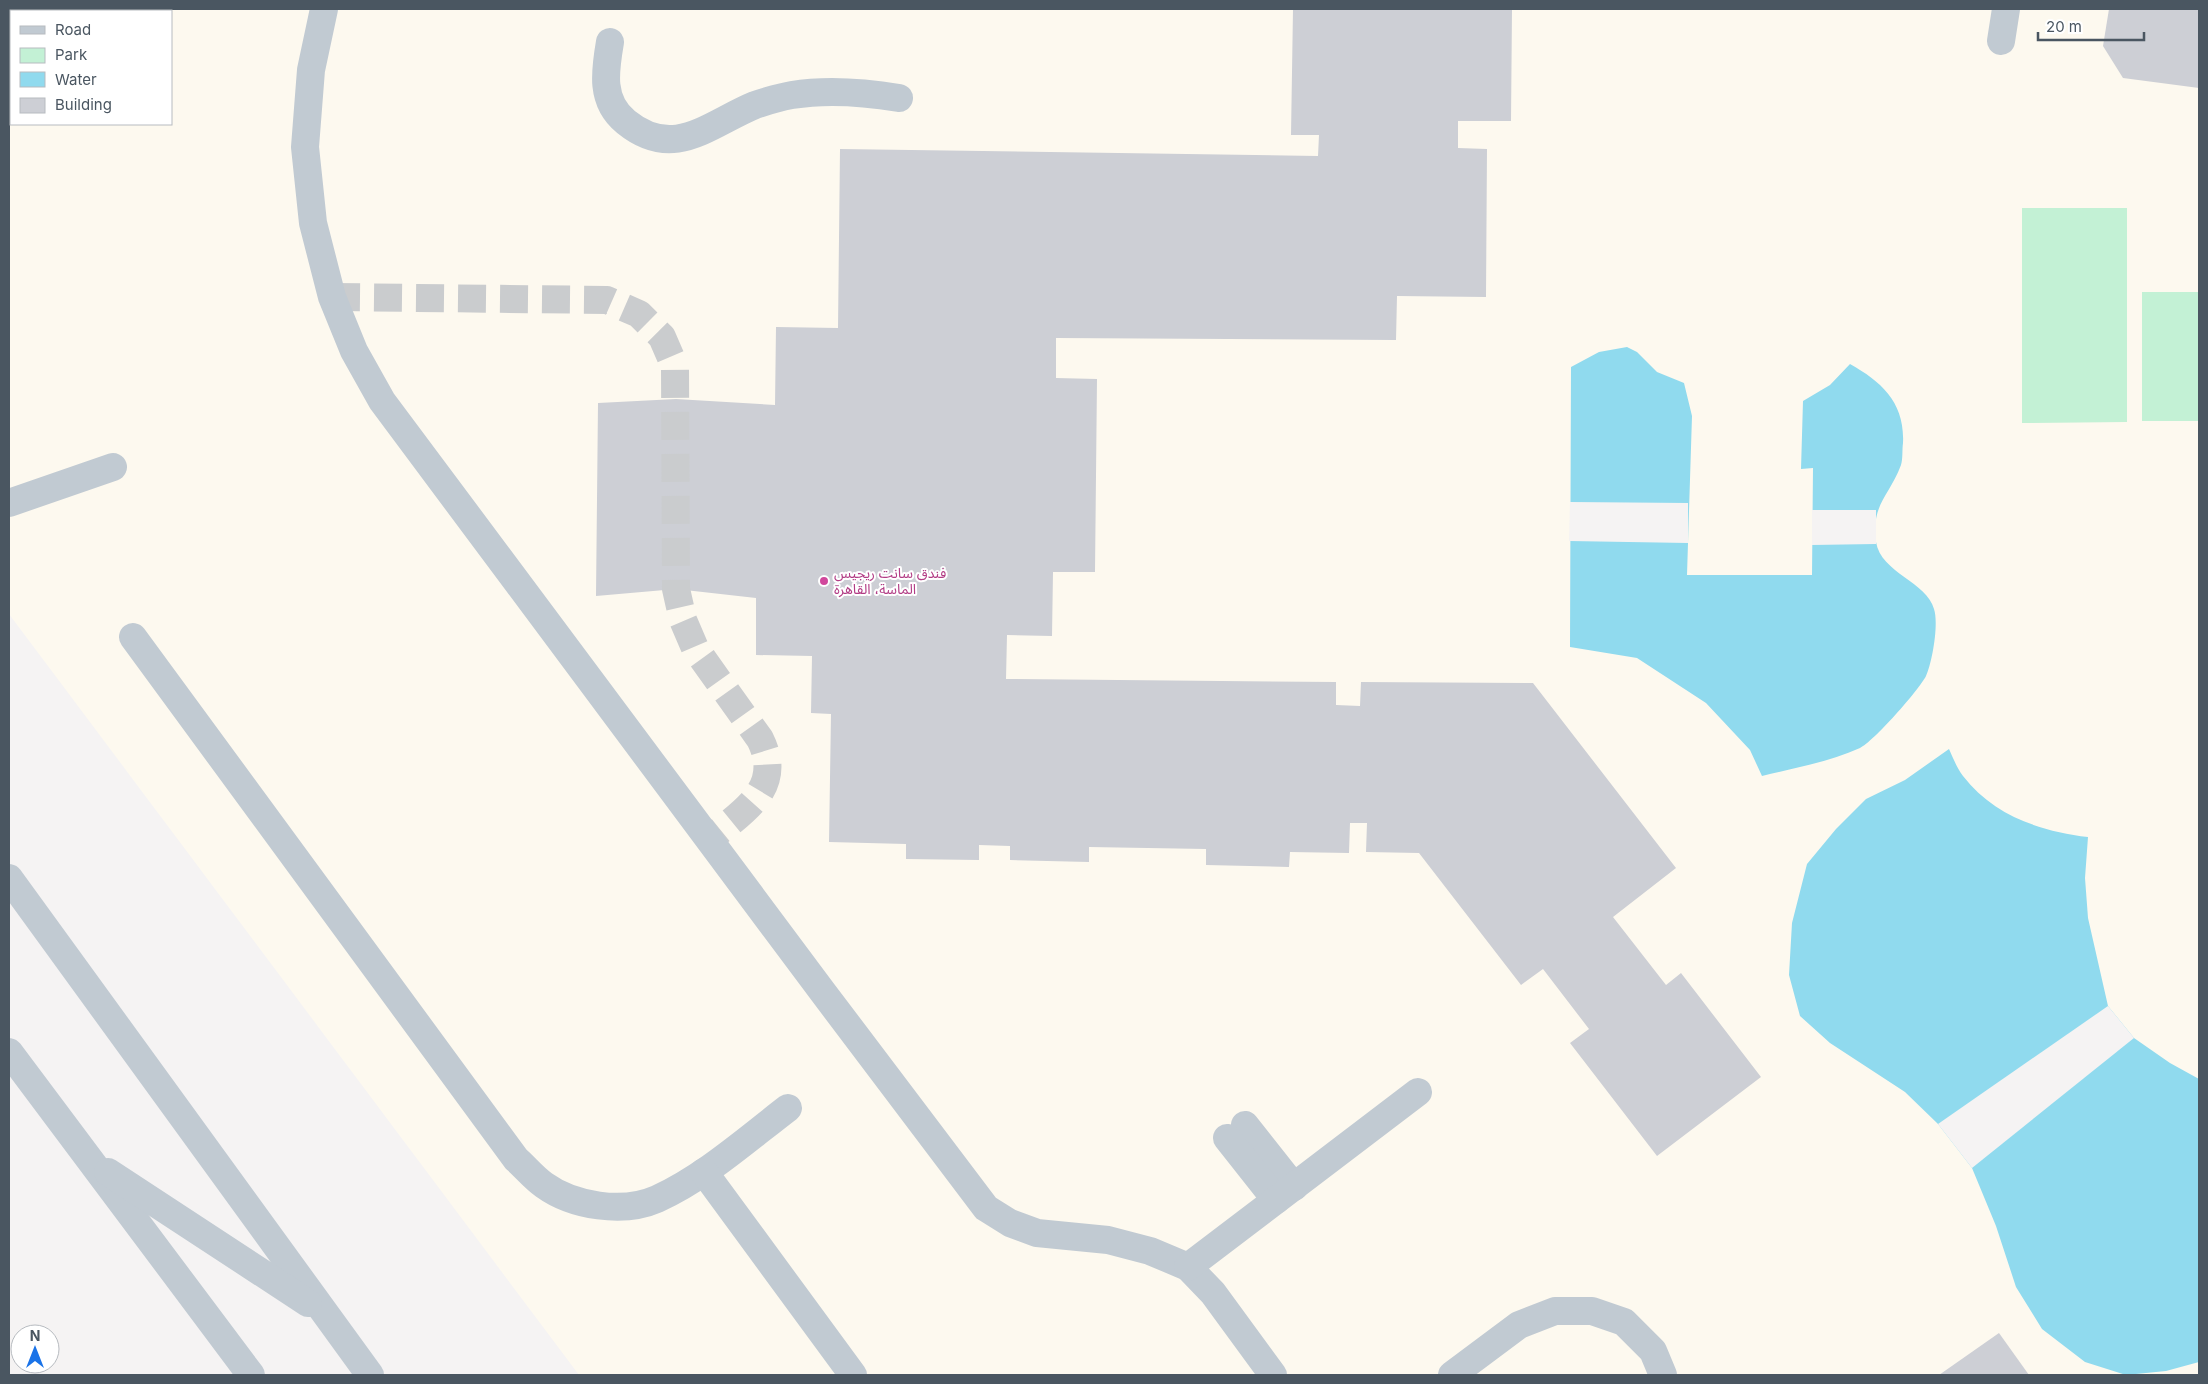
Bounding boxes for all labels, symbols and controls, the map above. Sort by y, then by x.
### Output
legend [10,10,172,125]
scale bar [2038,10,2144,42]
text: 20 m [2046,17,2082,36]
text: Road [55,20,91,39]
text: Park [55,45,88,64]
text: Water [55,70,97,89]
text: Building [55,95,112,114]
place label: فندق سانت ريجيس الماسة، القاهرة [834,564,946,598]
marker: فندق سانت ريجيس الماسة، القاهرة [818,575,830,587]
north arrow [10,1324,60,1374]
text: N [30,1327,40,1344]

